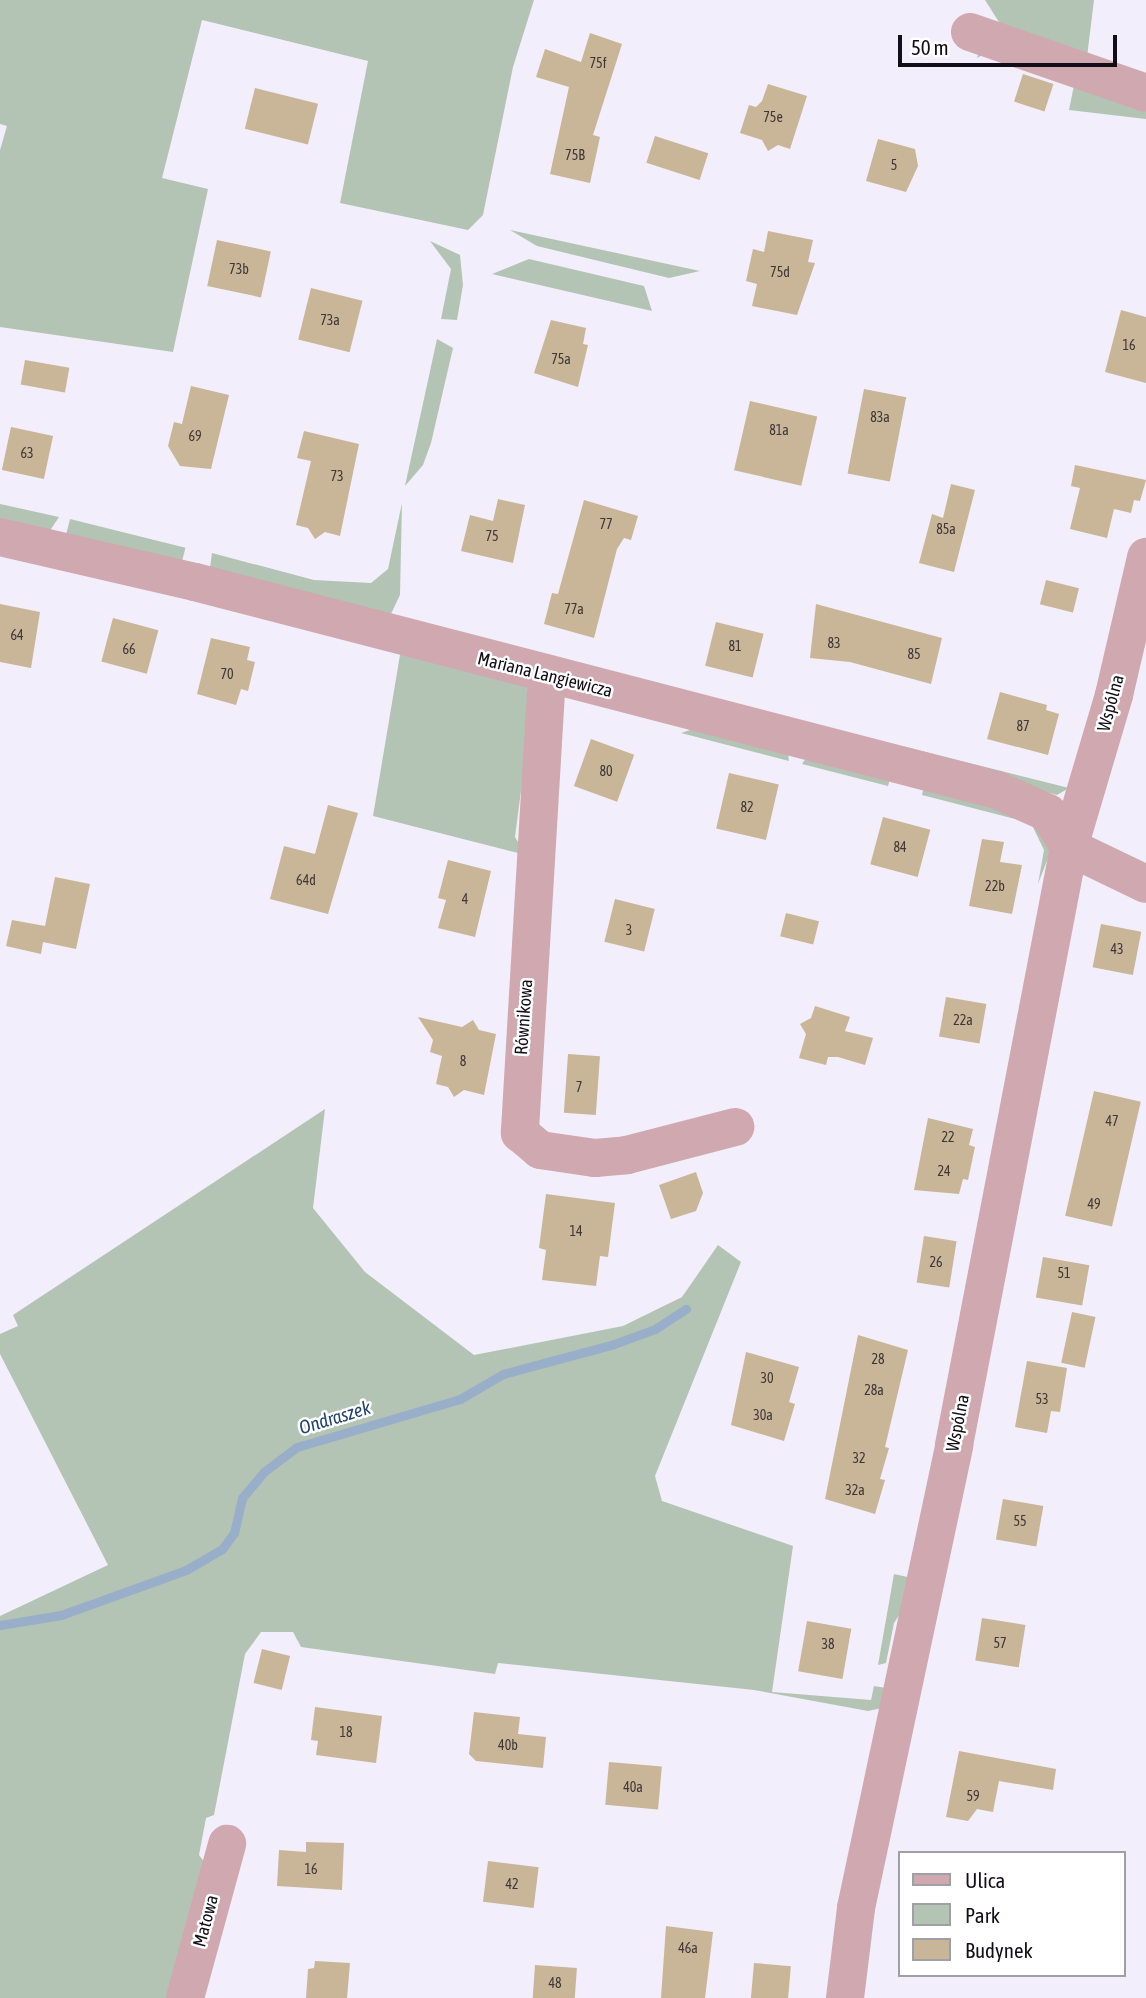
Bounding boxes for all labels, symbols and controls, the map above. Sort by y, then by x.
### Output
scale bar [901,21,1120,65]
text: 50 m [911,35,949,59]
house number: 75f [589,55,607,71]
house number: 75e [763,109,783,125]
house number: 75B [565,147,585,163]
house number: 5 [891,157,897,173]
house number: 73b [229,261,249,277]
house number: 75d [770,264,790,280]
house number: 73a [320,312,340,328]
house number: 16 [1122,337,1136,353]
house number: 75a [551,351,571,367]
house number: 83a [870,409,890,425]
house number: 81a [769,422,789,438]
house number: 69 [188,428,202,444]
house number: 63 [20,445,34,461]
house number: 73 [330,468,344,484]
house number: 77 [599,516,613,532]
house number: 85a [936,521,956,537]
house number: 75 [485,528,499,544]
house number: 77a [564,601,584,617]
house number: 64 [10,627,24,643]
house number: 83 [827,635,841,651]
house number: 81 [728,638,742,654]
house number: 66 [122,641,136,657]
house number: 85 [907,646,921,662]
street label: Mariana Langiewicza [475,648,615,702]
house number: 70 [220,666,234,682]
street label: Wspólna [1093,672,1129,734]
house number: 87 [1016,718,1030,734]
house number: 80 [599,763,613,779]
house number: 82 [740,799,754,815]
house number: 84 [893,839,907,855]
house number: 64d [296,872,316,888]
house number: 22b [985,878,1005,894]
house number: 4 [462,891,468,907]
house number: 3 [626,922,632,938]
house number: 43 [1110,941,1124,957]
street label: Równikowa [511,979,537,1055]
house number: 22a [953,1012,973,1028]
house number: 8 [460,1053,466,1069]
house number: 7 [576,1079,582,1095]
house number: 47 [1105,1113,1119,1129]
house number: 22 [941,1129,955,1145]
house number: 24 [937,1163,951,1179]
house number: 49 [1087,1196,1101,1212]
house number: 14 [569,1223,583,1239]
house number: 26 [929,1254,943,1270]
house number: 51 [1057,1265,1071,1281]
house number: 28 [871,1351,885,1367]
house number: 30 [760,1370,774,1386]
house number: 28a [864,1382,884,1398]
house number: 53 [1035,1391,1049,1407]
street label: Wspólna [942,1393,974,1453]
water label: Ondraszek [297,1396,373,1440]
house number: 30a [753,1407,773,1423]
house number: 32 [852,1450,866,1466]
house number: 32a [845,1482,865,1498]
house number: 55 [1013,1513,1027,1529]
house number: 57 [993,1635,1007,1651]
house number: 38 [821,1636,835,1652]
house number: 18 [339,1724,353,1740]
house number: 40b [498,1737,518,1753]
house number: 40a [623,1779,643,1795]
house number: 59 [966,1788,980,1804]
legend [898,1851,1125,1977]
house number: 16 [304,1861,318,1877]
text: Ulica [965,1868,1005,1892]
house number: 42 [505,1876,519,1892]
street label: Matowa [189,1893,223,1949]
text: Park [965,1903,1000,1927]
text: Budynek [965,1938,1033,1962]
house number: 46a [678,1940,698,1956]
house number: 48 [548,1975,562,1991]

